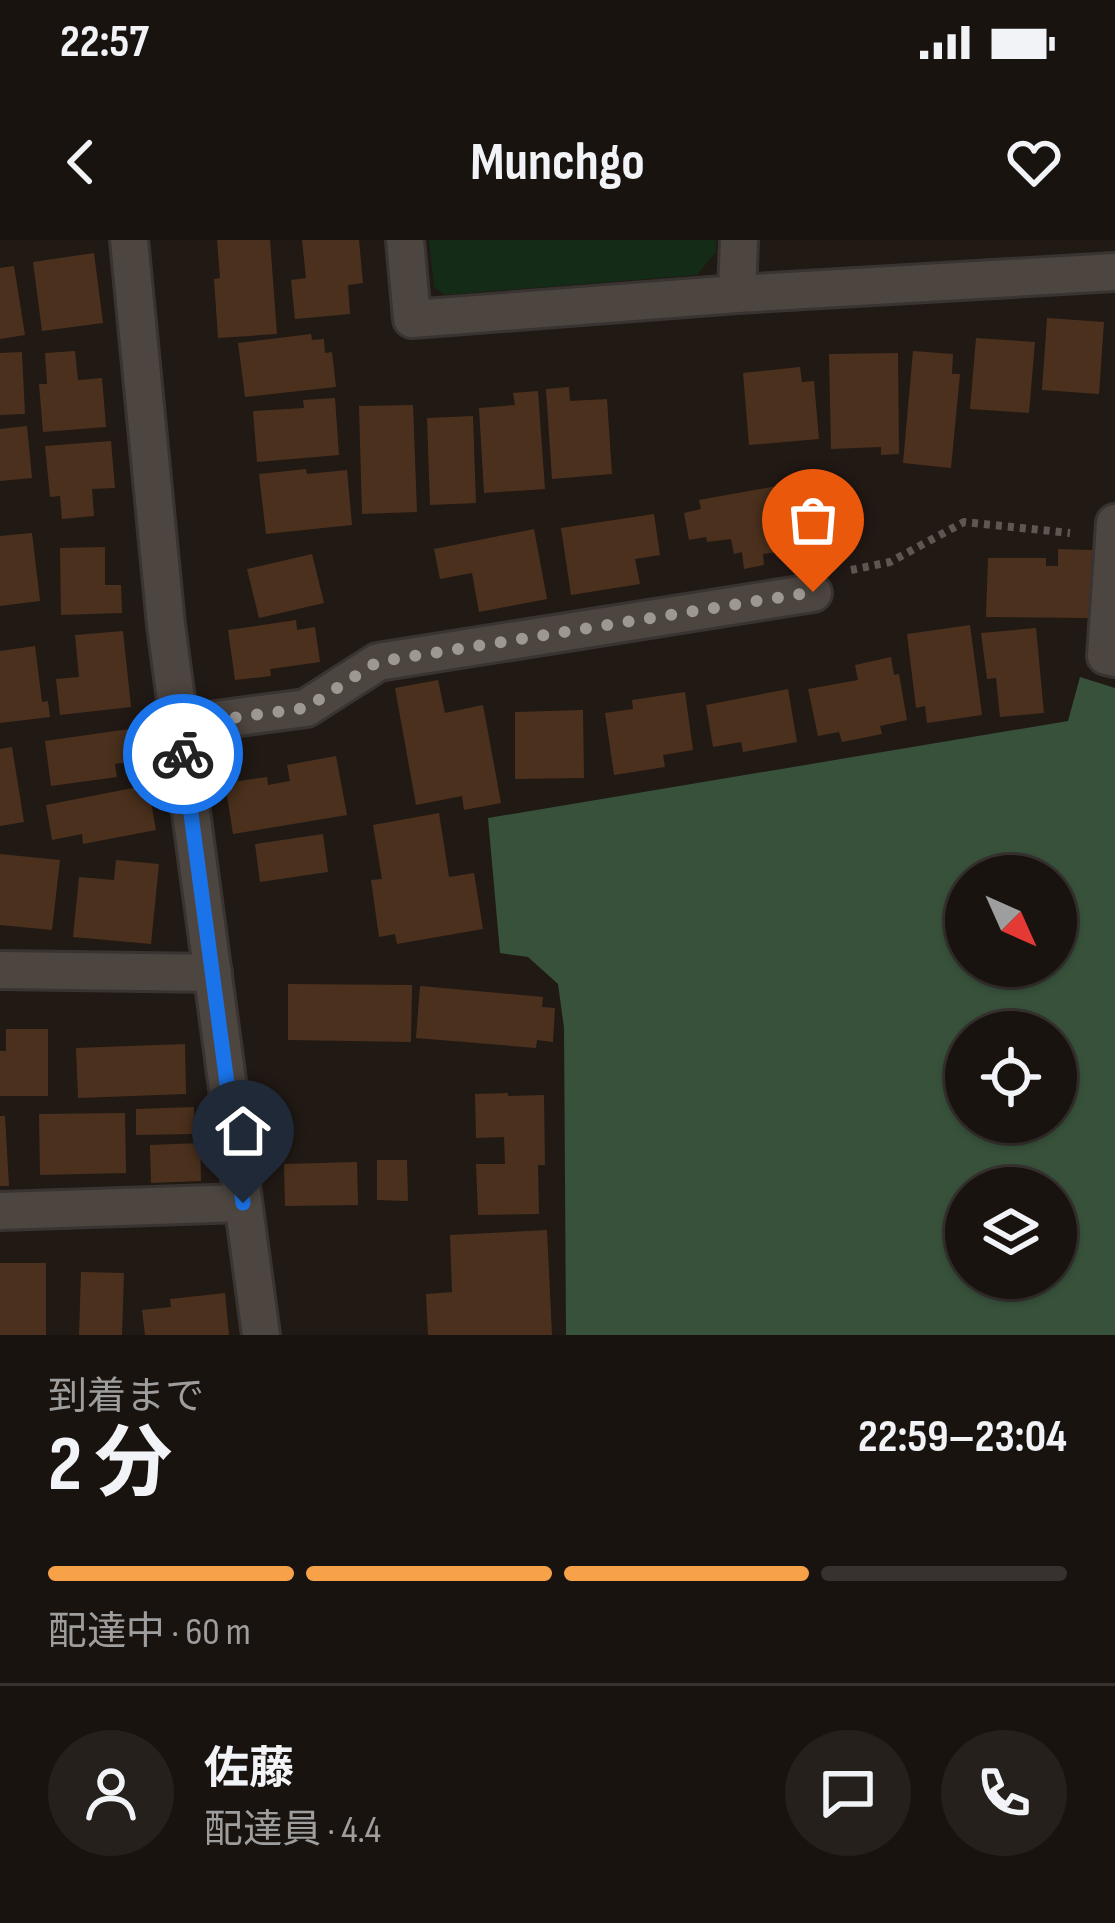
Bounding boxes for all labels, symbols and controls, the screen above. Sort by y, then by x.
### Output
text: 22:57 [60,15,149,70]
icon: back [48,129,114,195]
icon: heart [1001,129,1067,195]
text: Munchgo [470,130,645,195]
pin [762,469,864,592]
icon: bag [780,487,846,553]
courier [123,694,243,814]
icon: bike [150,721,216,787]
north arrow [945,855,1077,987]
map controls [945,855,1077,1299]
button: locate [945,1011,1077,1143]
pin [192,1080,294,1203]
icon: home [210,1098,276,1164]
button: layers [945,1167,1077,1299]
text: 到着まで [48,1374,204,1421]
text: 22:59–23:04 [858,1410,1067,1465]
text: 2 分 [48,1419,172,1512]
text: 配達中 · 60 m [48,1609,251,1656]
button: person [48,1730,174,1856]
button: chat [785,1730,911,1856]
button: phone [941,1730,1067,1856]
text: 佐藤 [204,1742,294,1797]
text: 配達員 · 4.4 [204,1807,381,1854]

